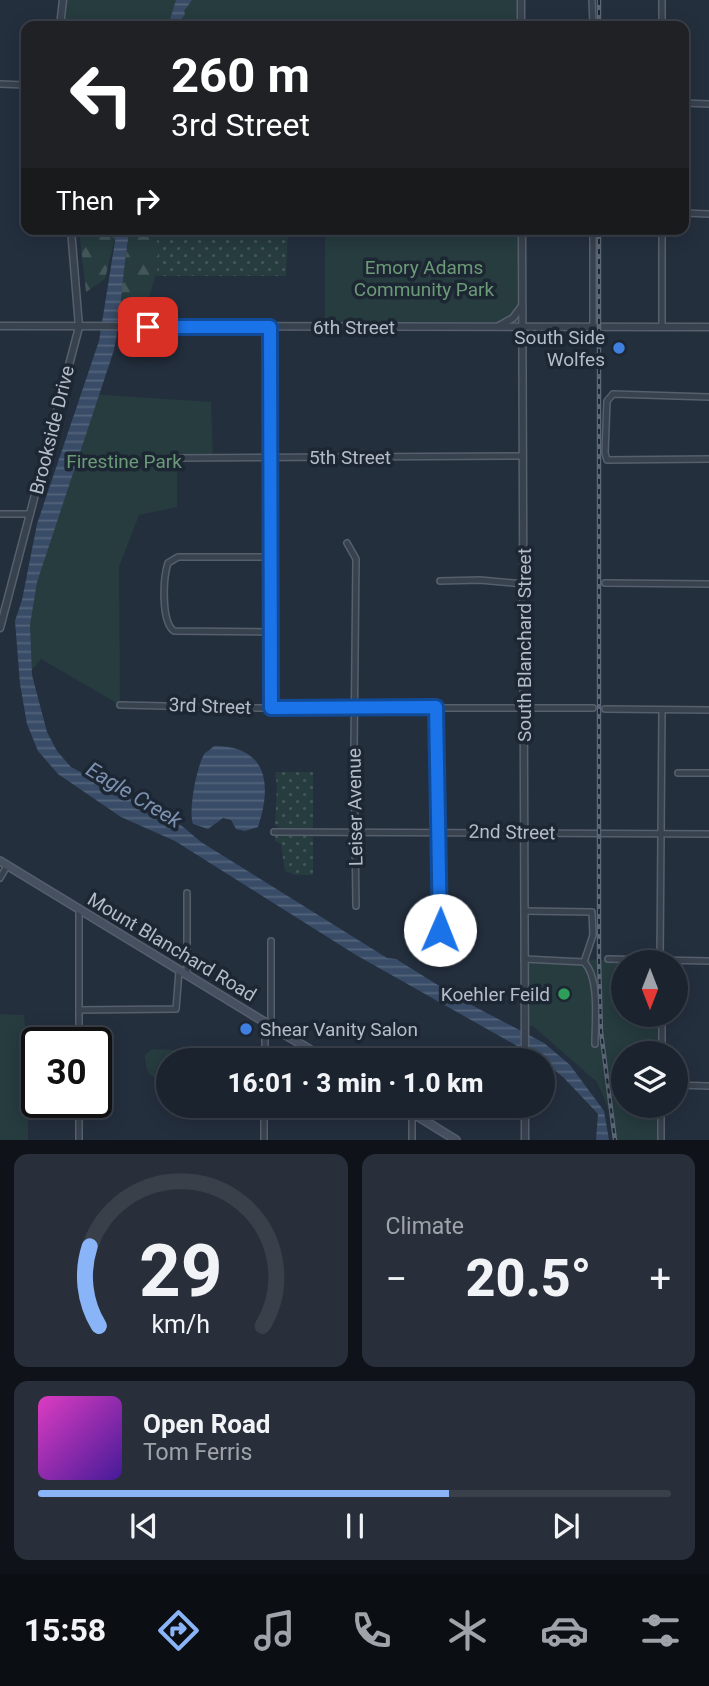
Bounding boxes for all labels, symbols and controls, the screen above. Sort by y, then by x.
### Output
text: 260 m [171,47,310,104]
icon: left [56,49,147,140]
text: 3rd Street [171,106,310,144]
icon: right [128,182,166,220]
text: Then [56,186,114,216]
park label: Emory Adams Community Park [354,256,495,301]
pin [118,297,178,357]
icon: arrive [129,308,167,346]
street label: 6th Street [313,316,395,339]
place label: South Side Wolfes [514,326,605,371]
marker: South Side Wolfes [611,340,627,356]
street label: Brookside Drive [25,363,79,497]
street label: 5th Street [309,446,391,469]
park label: Firestine Park [66,450,182,473]
street label: South Blanchard Street [513,548,536,742]
street label: 3rd Street [168,693,252,719]
street label: Leiser Avenue [342,748,368,866]
water label: Eagle Creek [82,757,187,833]
street label: 2nd Street [468,820,556,844]
street label: Mount Blanchard Road [84,888,260,1006]
position arrow [403,893,477,967]
north arrow [611,950,688,1027]
map controls [611,950,688,1118]
place label: Koehler Feild [441,983,550,1006]
marker: Koehler Feild [556,986,572,1002]
place label: Shear Vanity Salon [260,1018,418,1041]
marker: Shear Vanity Salon [238,1021,254,1037]
speed limit sign: 30 [21,1027,112,1118]
button: layers [611,1041,688,1118]
text: 16:01 · 3 min · 1.0 km [228,1068,483,1098]
text: Climate [386,1213,464,1240]
text: 29 [139,1229,223,1315]
text: 20.5° [465,1248,591,1309]
text: − [386,1257,407,1301]
text: + [649,1257,671,1301]
text: km/h [151,1310,210,1339]
text: Open Road [143,1409,271,1439]
text: Tom Ferris [143,1439,252,1466]
icon: previous [125,1507,163,1545]
icon: pause [336,1507,374,1545]
icon: next [547,1507,585,1545]
icon: directions [154,1606,203,1655]
icon: music [250,1606,299,1655]
icon: phone [347,1606,396,1655]
icon: climate [443,1606,492,1655]
icon: car [540,1606,589,1655]
icon: filters [636,1606,685,1655]
text: 15:58 [24,1611,106,1649]

